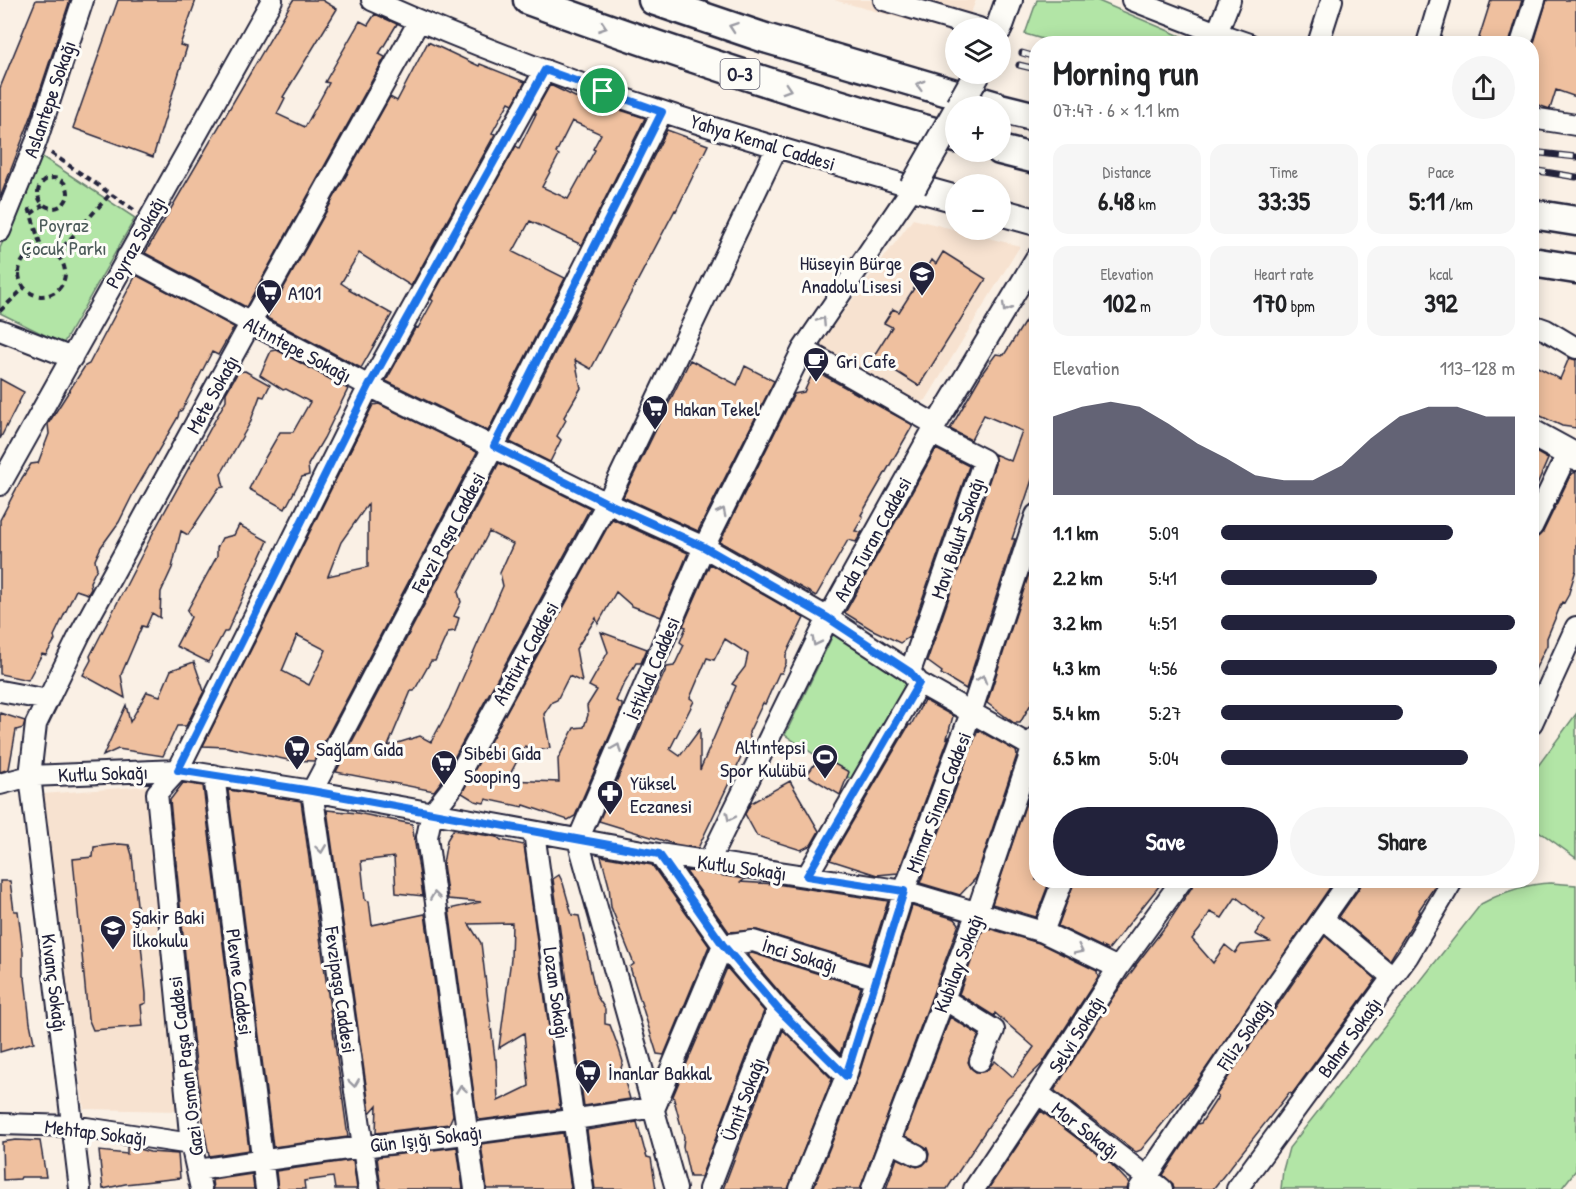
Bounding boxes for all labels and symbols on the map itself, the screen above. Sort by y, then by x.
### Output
one-way arrow [597,19,608,32]
one-way arrow [728,22,739,35]
street label: Aslantepe Sokağı [16,37,82,161]
road number: O-3 [720,59,760,89]
pin [577,65,628,116]
one-way arrow [915,80,925,92]
one-way arrow [781,82,792,95]
street label: Yahya Kemal Caddesi [687,107,839,177]
street label: Poyraz Sokağı [99,191,171,293]
park label: Poyraz Çocuk Parkı [21,211,107,261]
place label: Hüseyin Bürge Anadolu Lisesi [800,249,902,299]
school or university icon: Hüseyin Bürge Anadolu Lisesi [907,259,937,297]
supermarket icon: A101 [254,277,284,315]
place label: A101 [288,279,321,306]
one-way arrow [1002,302,1014,312]
street label: Altıntepe Sokağı [239,309,357,389]
one-way arrow [814,316,825,327]
cafe icon: Gri Cafe [801,345,831,383]
place label: Gri Cafe [836,347,896,374]
street label: Mete Sokağı [179,350,245,438]
supermarket icon: Hakan Tekel [640,393,670,431]
place label: Hakan Tekel [674,395,761,422]
street label: Fevzi Paşa Caddesi [404,467,491,598]
street label: Arda Turan Caddesi [827,472,917,606]
street label: Mavi Bulut Sokağı [924,474,990,602]
one-way arrow [714,507,726,518]
street label: Atatürk Caddesi [485,596,565,710]
street label: İstiklal Caddesi [618,612,686,724]
one-way arrow [812,636,824,647]
one-way arrow [975,674,988,685]
street label: Mimar Sinan Caddesi [899,728,977,876]
supermarket icon: Sağlam Gıda [282,733,312,771]
place label: Altıntepsi Spor Kulübü [720,733,806,783]
place label: Sağlam Gıda [316,735,403,762]
place label: Sibebi Gıda Sooping [464,739,541,789]
sports icon: Altıntepsi Spor Kulübü [810,742,840,780]
one-way arrow [610,743,622,754]
supermarket icon: Sibebi Gıda Sooping [429,748,459,786]
street label: Kutlu Sokağı [58,758,148,788]
place label: Yüksel Eczanesi [630,769,692,819]
pharmacy icon: Yüksel Eczanesi [595,778,625,816]
one-way arrow [726,811,738,822]
one-way arrow [314,844,326,853]
street label: Kutlu Sokağı [696,847,788,887]
one-way arrow [430,892,442,901]
place label: Şakir Baki İlkokulu [132,903,205,953]
street label: Kubilay Sokağı [927,910,989,1016]
school or university icon: Şakir Baki İlkokulu [98,913,128,951]
street label: Fevzipaşa Caddesi [319,924,363,1055]
street label: Plevne Caddesi [220,927,260,1037]
street label: İnci Sokağı [759,931,841,979]
street label: Kıvanç Sokağı [36,932,74,1034]
one-way arrow [1072,942,1083,954]
street label: Lozan Sokağı [537,945,577,1041]
street label: Gazi Osman Paşa Caddesi [161,974,209,1158]
street label: Selvi Sokağı [1042,990,1110,1078]
street label: Bahar Sokağı [1311,991,1387,1083]
street label: Filiz Sokağı [1209,993,1278,1076]
street label: Ümit Sokağı [715,1053,771,1145]
supermarket icon: İnanlar Bakkal [573,1057,603,1095]
place label: İnanlar Bakkal [608,1059,712,1086]
one-way arrow [348,1079,360,1088]
one-way arrow [455,1085,468,1094]
street label: Mor Sokağı [1047,1095,1125,1165]
street label: Mehtap Sokağı [43,1112,149,1152]
street label: Gün Işığı Sokağı [368,1118,484,1158]

